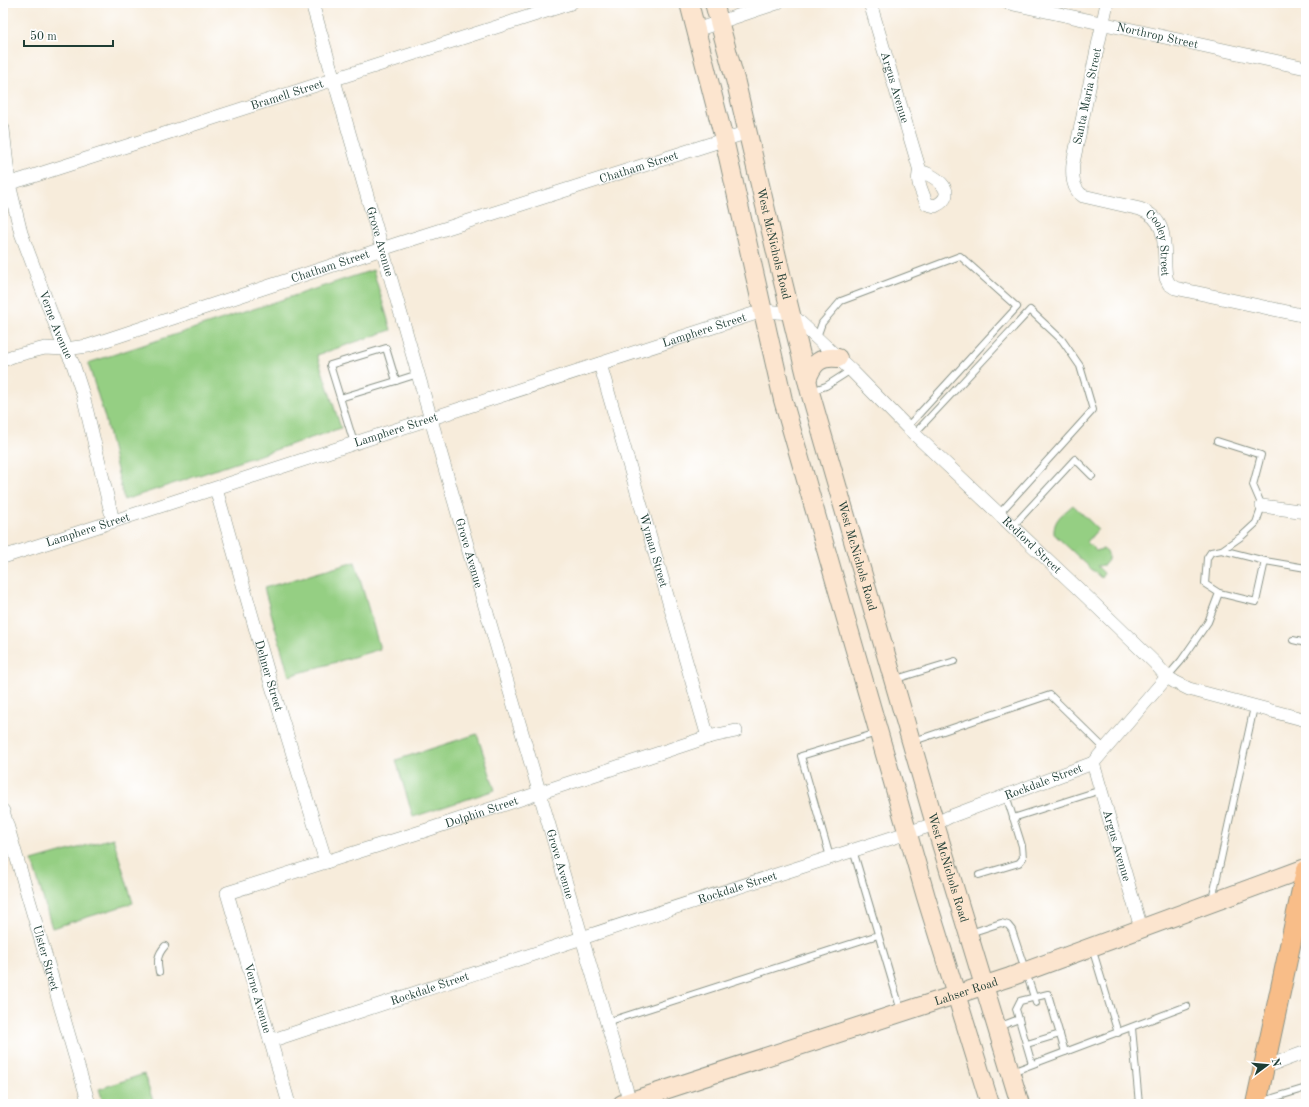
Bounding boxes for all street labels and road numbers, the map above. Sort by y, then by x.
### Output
street label: Northrop Street [1115,22,1199,51]
street label: Santa Maria Street [1072,47,1104,146]
street label: Argus Avenue [878,51,911,125]
street label: Bramell Street [249,78,325,113]
street label: Chatham Street [598,150,680,186]
street label: West McNichols Road [754,187,792,301]
street label: Grove Avenue [364,206,395,278]
street label: Cooley Street [1143,208,1171,277]
street label: Chatham Street [290,248,371,286]
street label: Verne Avenue [36,289,75,361]
street label: Lamphere Street [661,312,748,350]
street label: Lamphere Street [353,411,440,450]
street label: West McNichols Road [835,499,878,612]
street label: Lamphere Street [45,511,131,550]
street label: Wyman Street [637,512,669,589]
street label: Redford Street [999,515,1063,576]
street label: Grove Avenue [453,517,484,590]
street label: Dehner Street [252,639,284,713]
street label: Rockdale Street [1003,762,1084,803]
street label: Dolphin Street [444,795,520,831]
street label: Argus Avenue [1100,809,1132,883]
street label: West McNichols Road [925,812,970,924]
street label: Grove Avenue [544,828,575,901]
street label: Rockdale Street [697,870,779,907]
street label: Ulster Street [30,924,60,992]
street label: Verne Avenue [241,962,273,1035]
street label: Rockdale Street [389,971,471,1008]
street label: Lahser Road [933,976,1000,1008]

